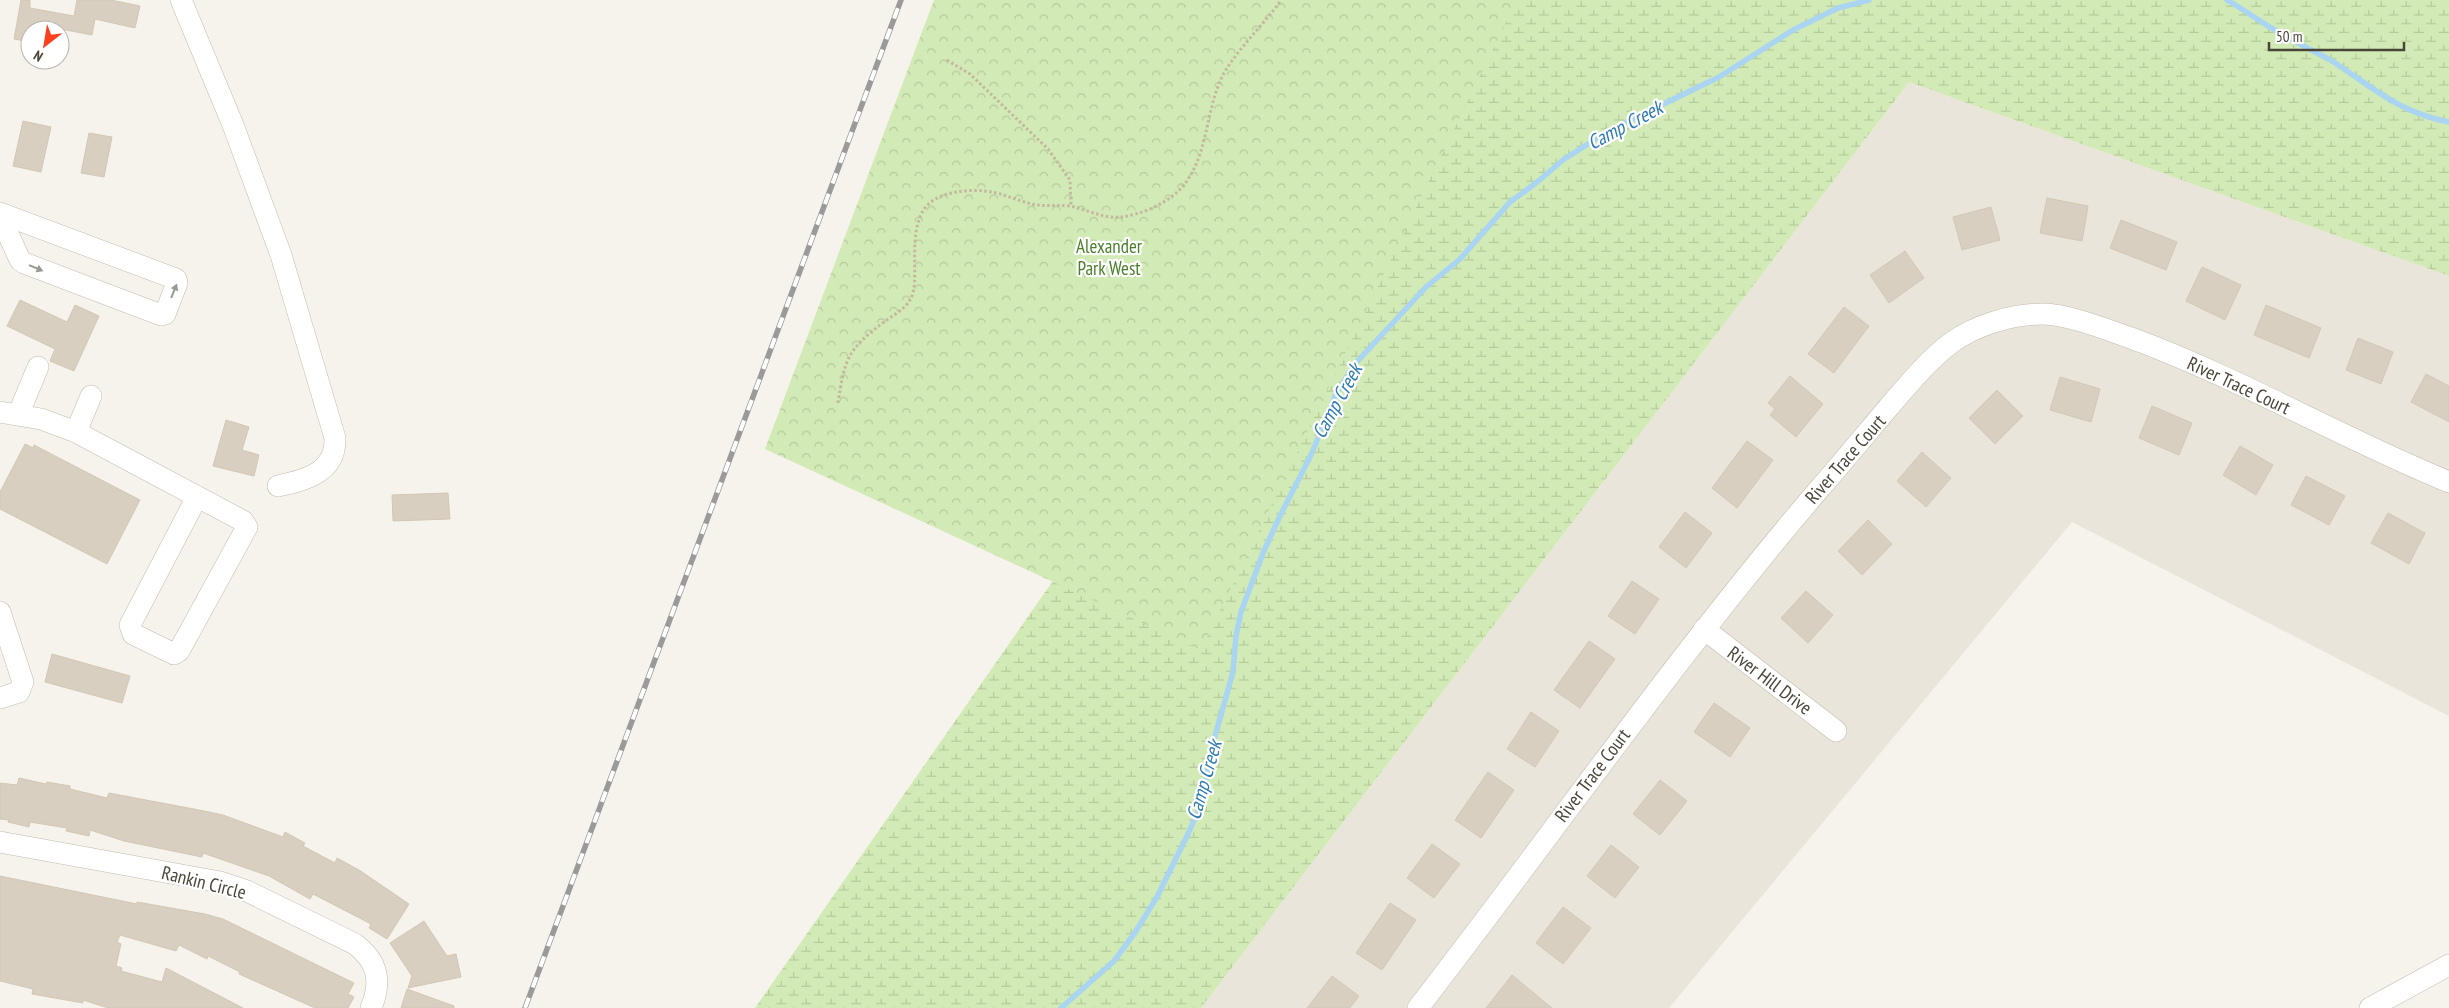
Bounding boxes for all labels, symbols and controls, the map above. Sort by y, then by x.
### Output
north arrow [20,20,70,70]
scale bar [2269,20,2404,52]
text: 50 m [2276,27,2302,46]
text: N [30,46,46,66]
water label: Camp Creek [1583,93,1669,156]
park label: Alexander Park West [1076,234,1143,280]
one-way arrow [29,265,43,273]
one-way arrow [170,283,178,298]
street label: River Trace Court [2184,351,2295,420]
water label: Camp Creek [1306,357,1369,443]
street label: River Trace Court [1800,409,1891,509]
street label: River Hill Drive [1723,640,1817,720]
street label: River Trace Court [1549,723,1635,826]
water label: Camp Creek [1180,735,1228,823]
street label: Rankin Circle [159,860,249,904]

